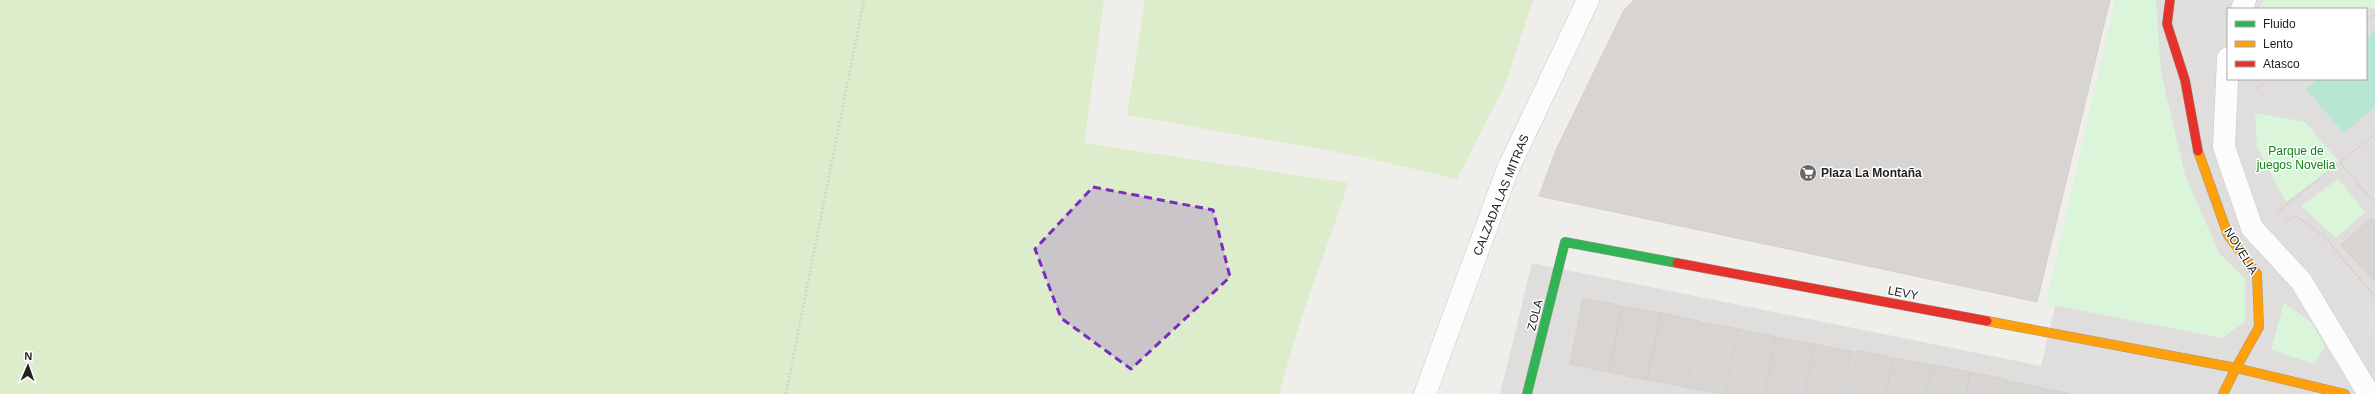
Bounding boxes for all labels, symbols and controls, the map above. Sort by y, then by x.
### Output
legend [2227,8,2367,80]
text: Fluido [2263,17,2296,31]
text: Lento [2263,37,2293,51]
text: Atasco [2263,57,2300,71]
street label: CALZADA LAS MITRAS [1470,132,1532,258]
park label: Parque de juegos Novelia [2256,144,2336,172]
supermarket icon: Plaza La Montaña [1798,163,1818,183]
place label: Plaza La Montaña [1821,166,1922,180]
street label: NOVELIA [2221,225,2261,277]
street label: LEVY [1887,283,1919,303]
street label: ZOLA [1524,298,1546,332]
north arrow [8,346,48,386]
text: N [24,350,33,362]

